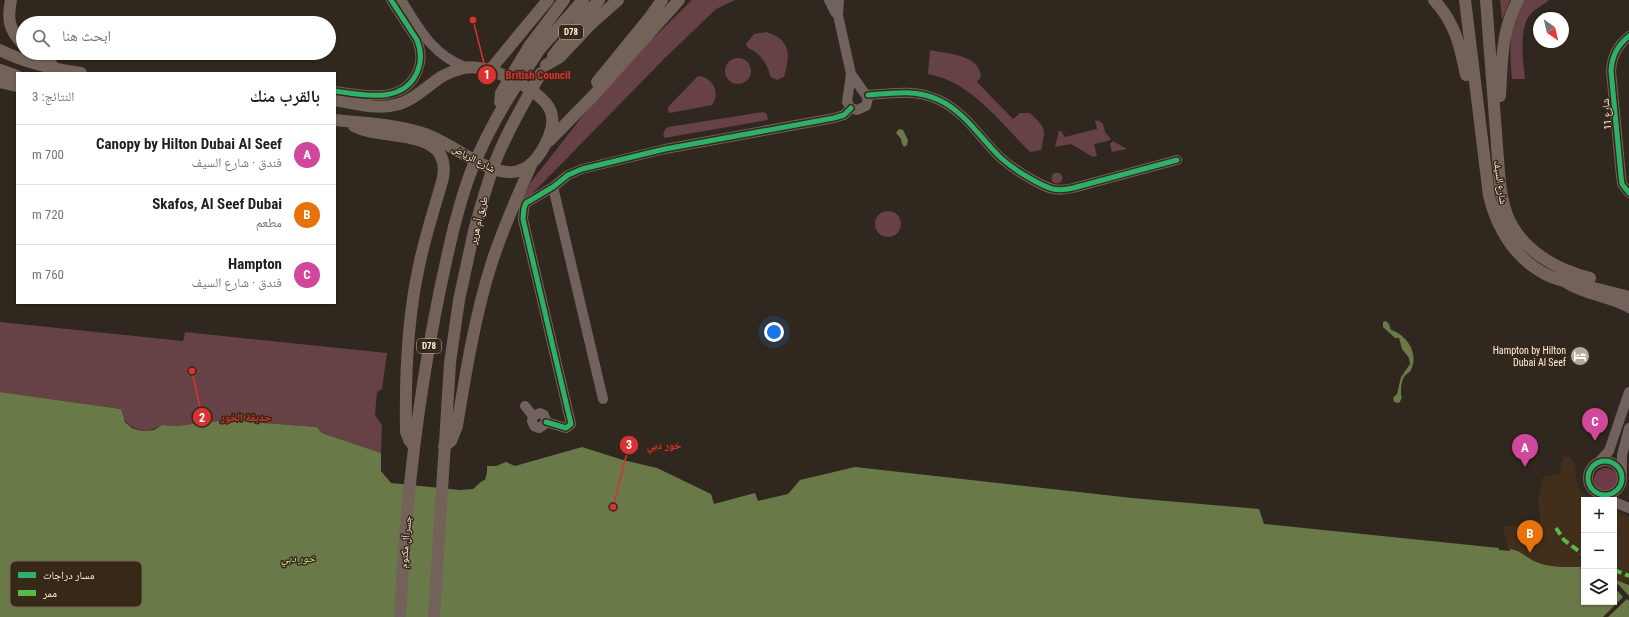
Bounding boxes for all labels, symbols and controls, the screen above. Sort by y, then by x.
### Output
north arrow [1533,12,1569,48]
search box [16,16,336,60]
road number: D78 [559,25,583,39]
icon: search [30,27,52,49]
text: ابحث هنا [62,27,111,45]
callout: British Council [477,64,578,87]
text: 1 [484,68,490,82]
text: British Council [506,69,571,82]
text: بالقرب منك [250,86,320,106]
text: النتائج: 3 [32,89,74,104]
street label: شارع 11 [1600,97,1614,130]
text: Canopy by Hilton Dubai Al Seef [96,135,282,153]
street label: شارع الرياض [450,143,497,175]
text: 700 m [32,147,64,162]
text: A [303,147,311,162]
text: فندق · شارع السيف [192,155,282,170]
street label: شارع السيف [1491,159,1509,205]
street label: طريق أم هرير [466,194,492,247]
text: Skafos, Al Seef Dubai [152,195,282,213]
text: 720 m [32,207,64,222]
text: B [303,207,311,222]
text: مطعم [256,215,282,230]
text: Hampton [228,255,282,273]
text: 760 m [32,267,64,282]
text: C [303,267,311,282]
text: فندق · شارع السيف [192,275,282,290]
your location [764,322,784,342]
road number: D78 [417,339,441,353]
place label: Hampton by Hilton Dubai Al Seef [1493,345,1567,368]
hotel icon: Hampton by Hilton Dubai Al Seef [1569,345,1591,367]
callout: حديقة الخور [192,406,279,429]
pin: C [1582,408,1608,441]
text: 2 [199,411,205,425]
text: حديقة الخور [220,411,271,424]
callout: خور دبي [619,434,690,457]
pin: A [1512,434,1538,467]
text: 3 [626,438,632,452]
text: خور دبي [647,439,681,454]
map controls [1581,497,1617,605]
button: + [1581,497,1617,533]
street label: جسر آل مكتوم [398,515,415,569]
pin: B [1517,520,1543,553]
button: − [1581,533,1617,569]
water label: خور دبي [281,552,316,567]
legend [10,561,142,607]
text: مسار دراجات [43,569,95,582]
button: layers [1581,569,1617,605]
text: ممر [42,587,57,600]

